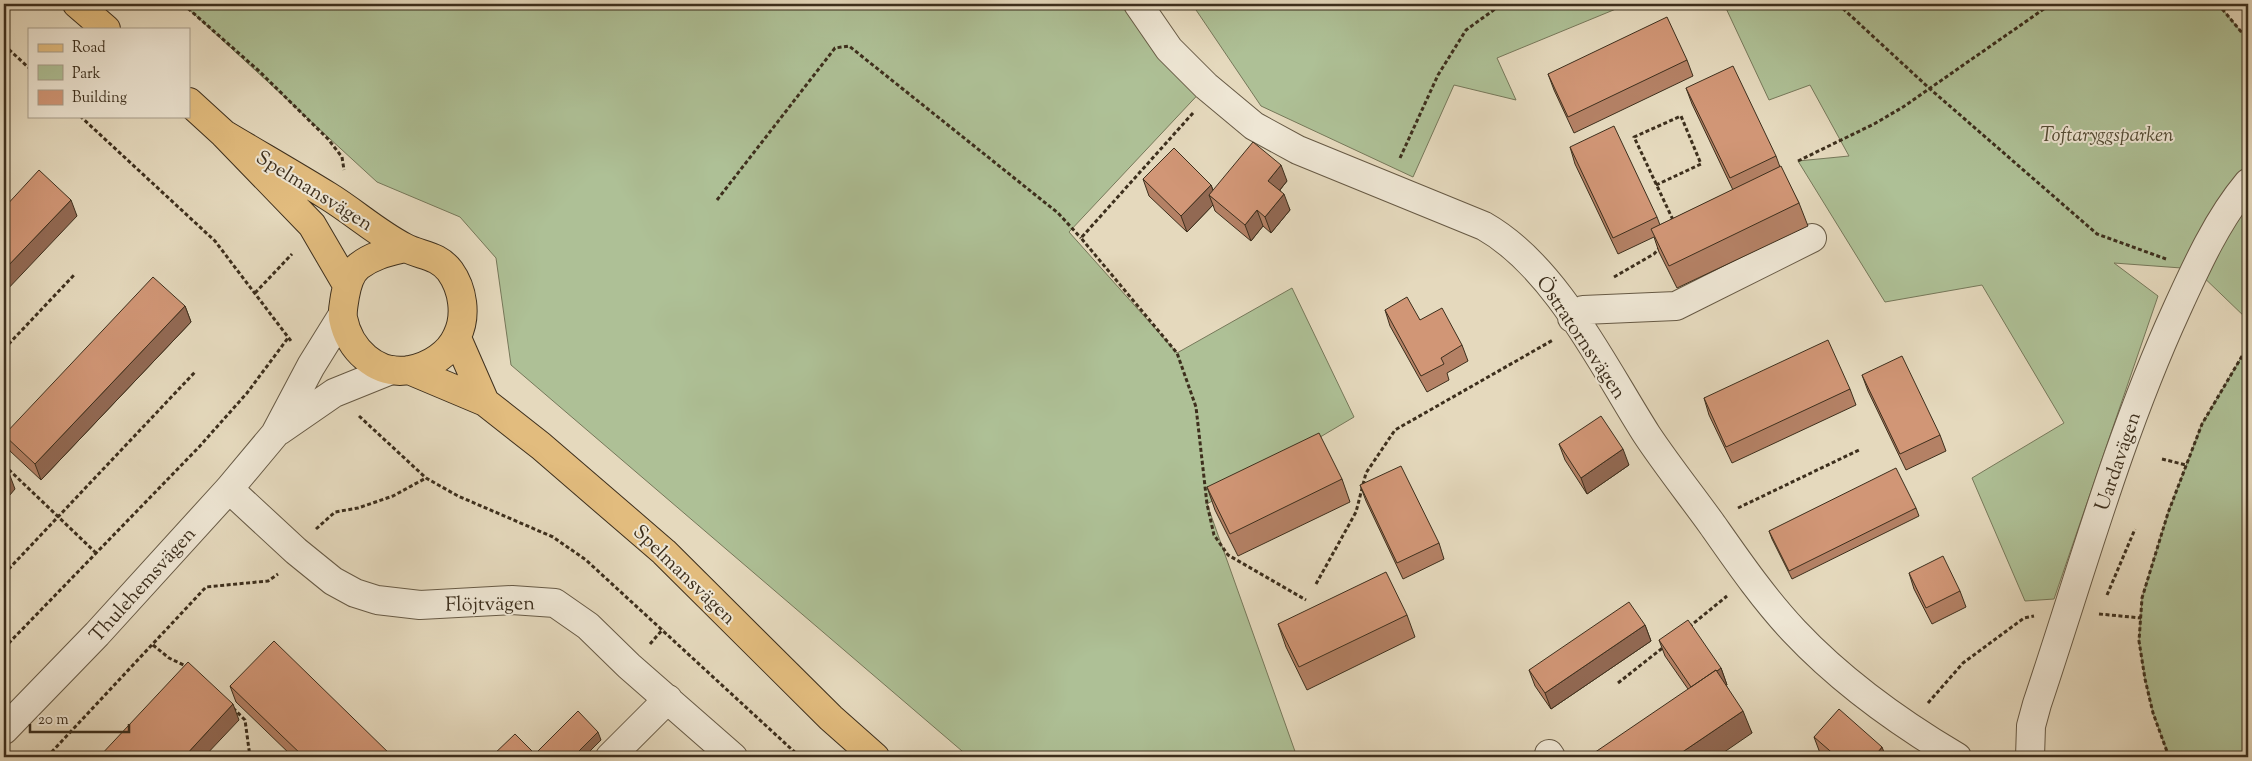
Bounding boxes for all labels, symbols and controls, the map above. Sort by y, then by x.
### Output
legend [28,28,190,118]
text: Road [72,38,106,59]
text: Park [72,64,101,85]
text: Building [72,88,127,109]
park label: Toftaryggsparken [2040,122,2174,151]
street label: Spelmansvägen [249,144,378,240]
street label: Östratornsvägen [1528,270,1633,406]
street label: Uardavägen [2089,408,2150,515]
street label: Spelmansvägen [625,519,741,633]
street label: Thulehemsvägen [84,521,204,650]
street label: Flöjtvägen [445,590,535,621]
scale bar [30,701,129,733]
text: 20 m [38,710,69,731]

